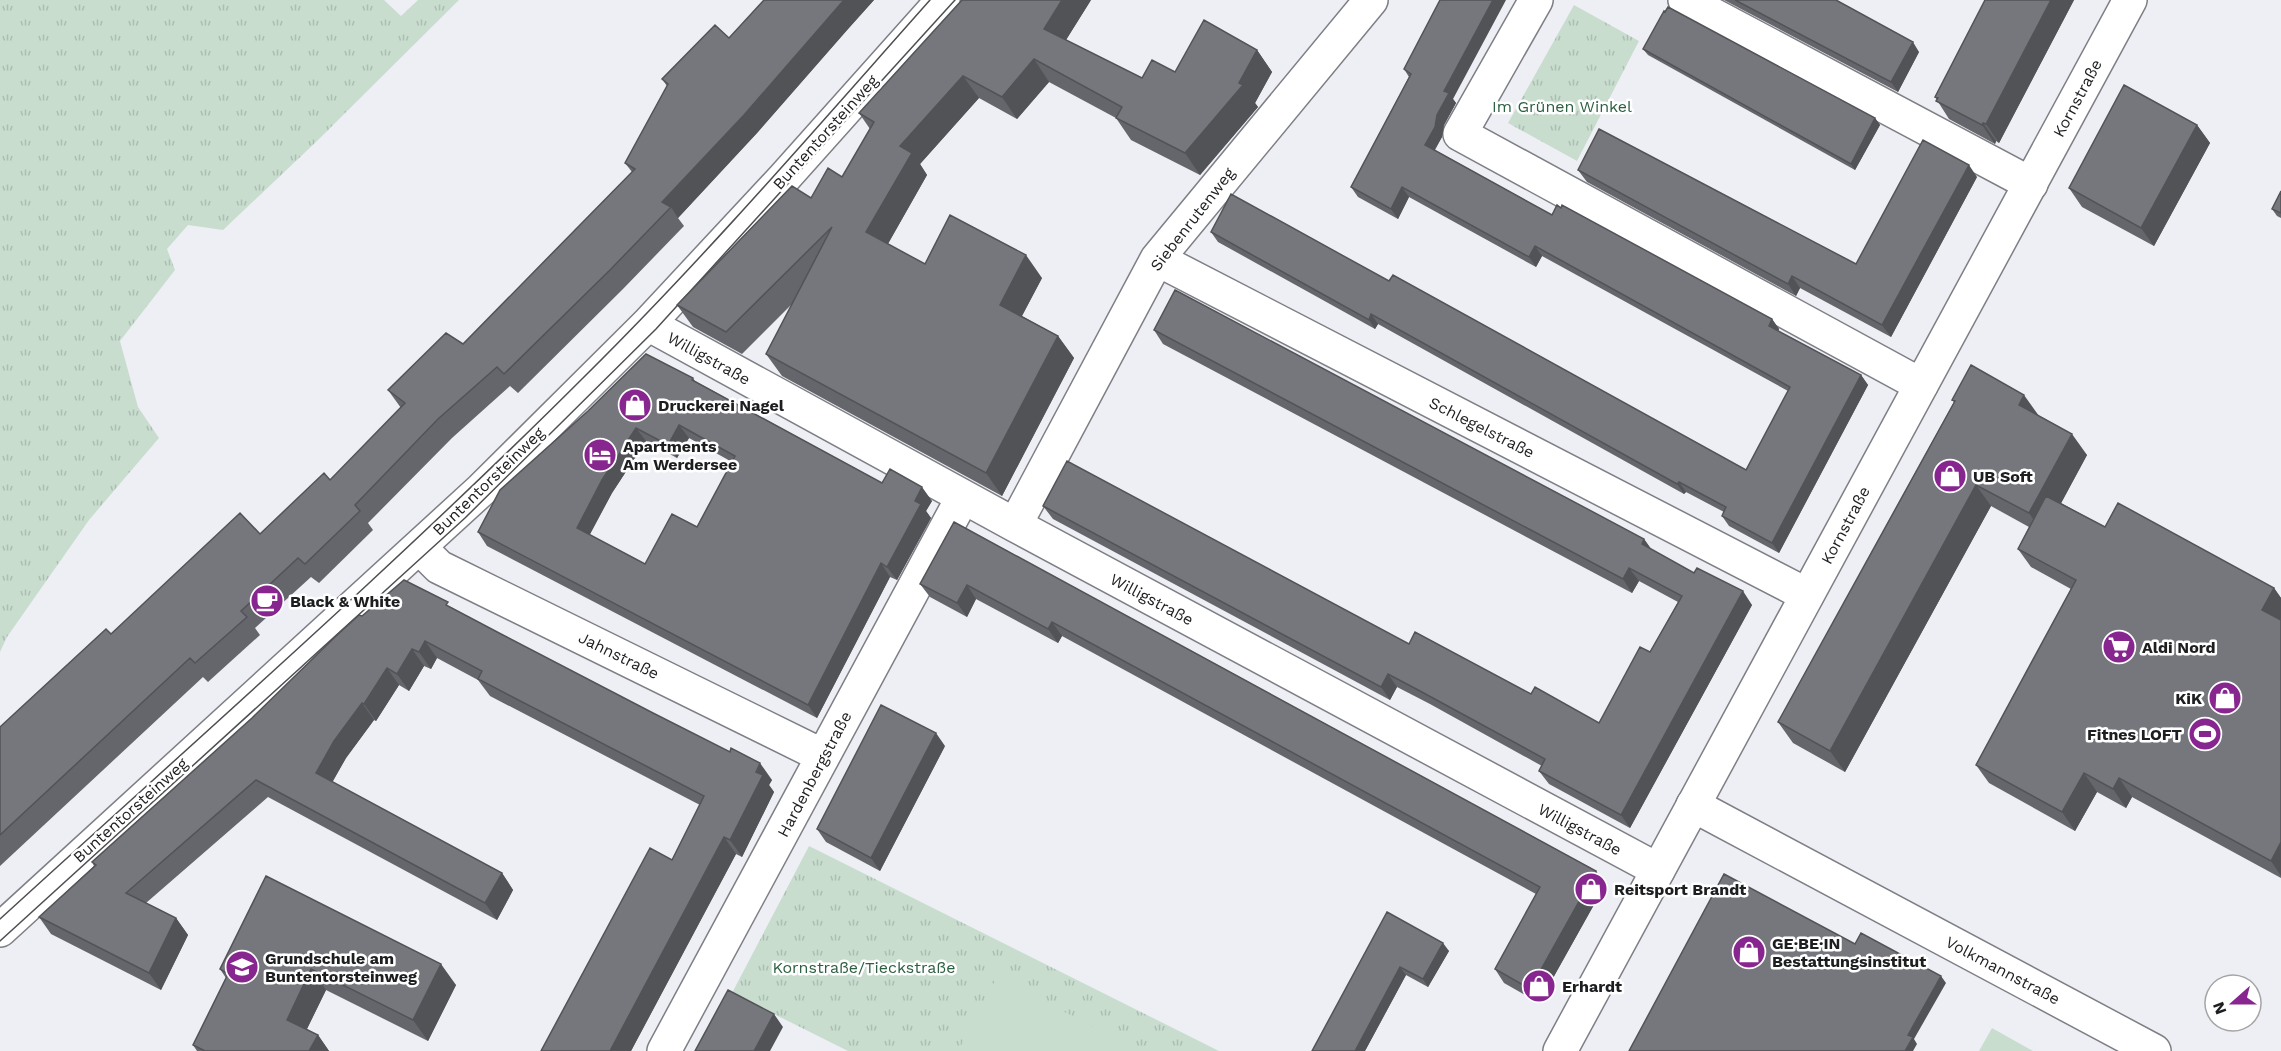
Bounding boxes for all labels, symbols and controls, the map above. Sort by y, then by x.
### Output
street label: Kornstraße [2049,56,2106,140]
street label: Buntentorsteinweg [769,71,882,194]
park label: Im Grünen Winkel [1492,97,1632,116]
street label: Siebenrutenweg [1146,164,1239,275]
street label: Willigstraße [664,328,754,389]
shop icon: Druckerei Nagel [617,387,653,423]
street label: Schlegelstraße [1426,393,1538,462]
place label: Druckerei Nagel [658,396,785,415]
street label: Buntentorsteinweg [429,423,548,539]
hotel icon: Apartments Am Werdersee [582,437,618,473]
place label: Apartments Am Werdersee [623,437,737,474]
shop icon: UB Soft [1932,458,1968,494]
place label: UB Soft [1973,467,2033,486]
street label: Kornstraße [1817,483,1874,567]
street label: Willigstraße [1107,570,1197,629]
cafe icon: Black & White [249,583,285,619]
place label: Black & White [290,592,400,611]
street label: Jahnstraße [575,628,662,683]
supermarket icon: Aldi Nord [2101,629,2137,665]
place label: Aldi Nord [2142,638,2216,657]
shop icon: KiK [2207,680,2243,716]
place label: KiK [2175,689,2202,708]
street label: Hardenbergstraße [773,708,856,840]
sports icon: Fitnes LOFT [2187,716,2223,752]
place label: Fitnes LOFT [2087,725,2183,744]
street label: Buntentorsteinweg [69,754,192,867]
street label: Willigstraße [1535,800,1625,859]
shop icon: Reitsport Brandt [1573,871,1609,907]
place label: Reitsport Brandt [1614,880,1746,899]
street label: Volkmannstraße [1942,932,2063,1009]
shop icon: GE·BE·IN Bestattungsinstitut [1731,934,1767,970]
place label: GE·BE·IN Bestattungsinstitut [1772,934,1926,971]
school or university icon: Grundschule am Buntentorsteinweg [224,949,260,985]
place label: Grundschule am Buntentorsteinweg [265,949,417,986]
park label: Kornstraße/Tieckstraße [773,958,955,977]
shop icon: Erhardt [1521,968,1557,1004]
north arrow [2203,973,2263,1033]
place label: Erhardt [1562,977,1622,996]
text: N [2208,999,2230,1017]

